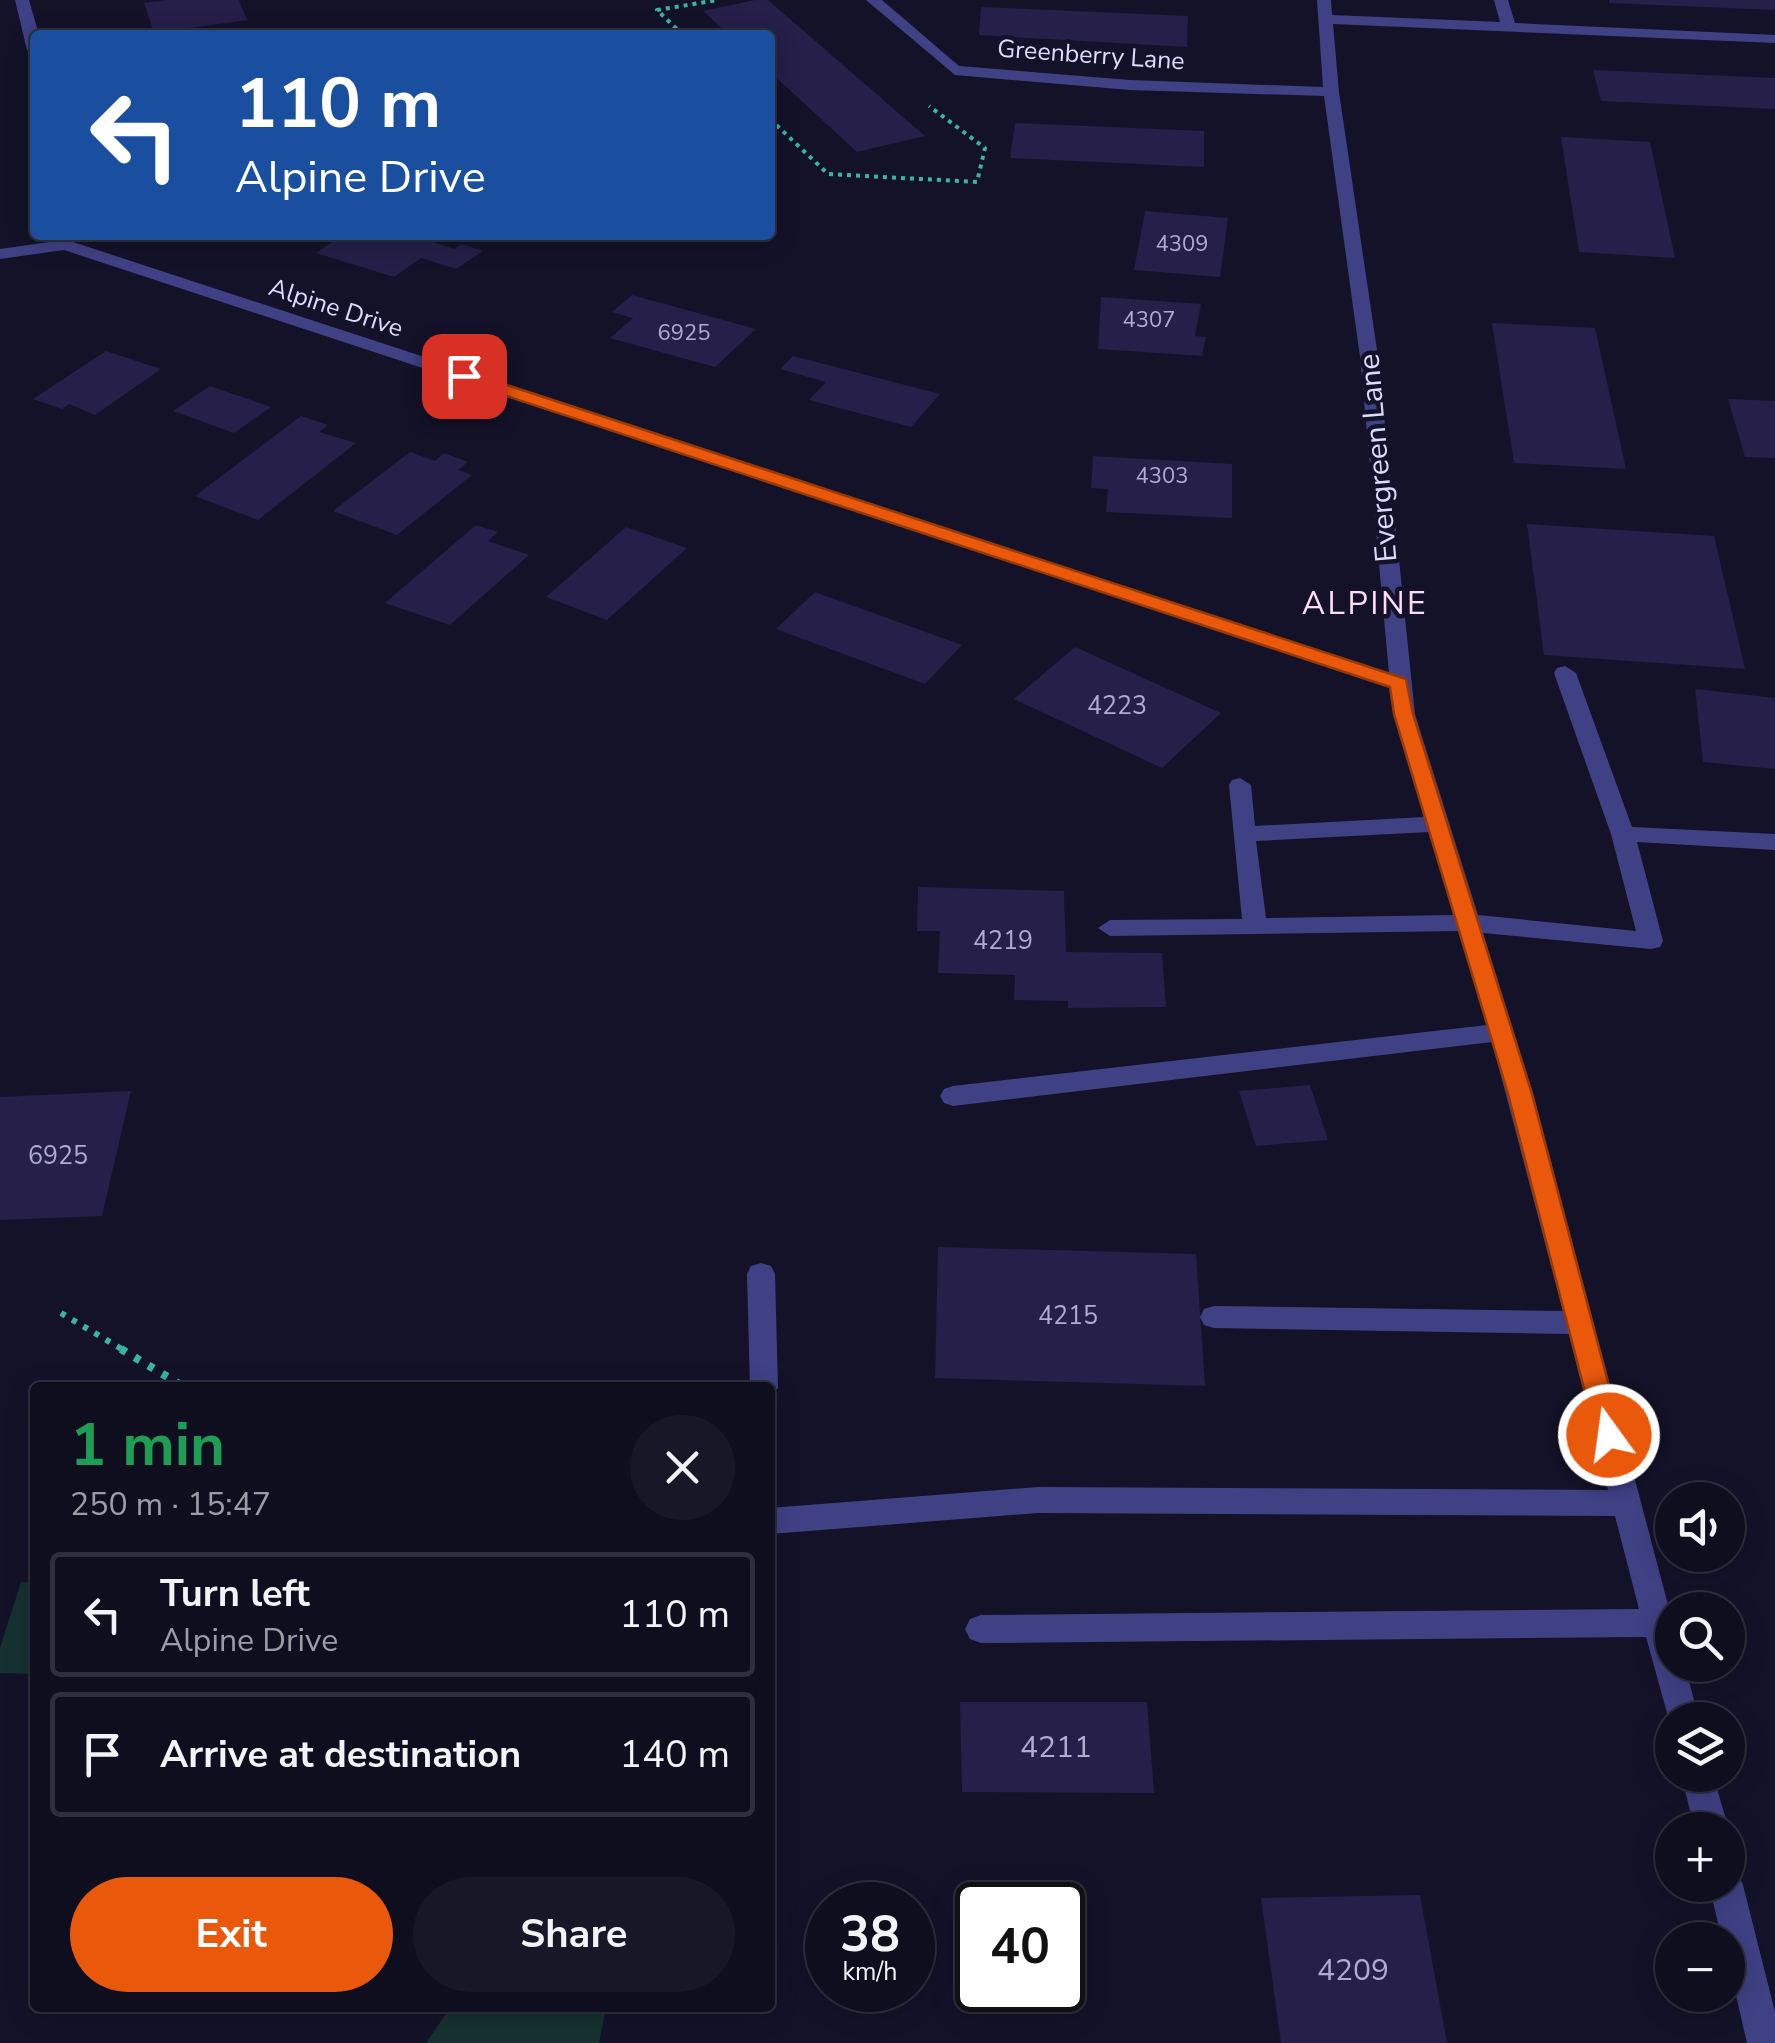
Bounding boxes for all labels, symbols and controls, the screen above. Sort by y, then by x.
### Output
street label: Greenberry Lane [996,31,1186,79]
text: 110 m [235,56,441,152]
icon: left [70,70,200,200]
text: Alpine Drive [235,147,486,208]
house number: 4309 [1156,229,1208,259]
street label: Alpine Drive [265,270,407,346]
house number: 4307 [1123,305,1175,335]
house number: 6925 [658,318,710,348]
pin [422,334,507,419]
icon: arrive [437,349,492,404]
street label: Evergreen Lane [1348,352,1408,564]
house number: 4303 [1136,461,1188,491]
district label: ALPINE [1302,582,1428,625]
house number: 4223 [1087,689,1147,723]
house number: 4219 [973,924,1033,958]
house number: 6925 [28,1139,88,1173]
house number: 4215 [1038,1299,1098,1333]
position arrow [1557,1383,1661,1487]
text: 1 min [70,1404,225,1486]
button: close [630,1415,735,1520]
map controls [1655,1482,1745,2012]
button: sound [1655,1482,1745,1572]
text: 250 m · 15:47 [70,1483,271,1526]
text: Turn left [160,1568,310,1619]
icon: left [75,1587,130,1642]
text: 110 m [619,1589,730,1640]
button: search [1655,1592,1745,1682]
text: Alpine Drive [160,1619,338,1662]
button: layers [1655,1702,1745,1792]
icon: arrive [75,1727,130,1782]
house number: 4211 [1020,1727,1092,1768]
text: Arrive at destination [160,1729,521,1780]
text: 140 m [619,1729,730,1780]
button: + [1655,1812,1745,1902]
button: Exit [70,1877,393,1992]
button: Share [413,1877,735,1992]
speed limit sign: 40 [955,1882,1085,2012]
text: 38 [840,1900,900,1969]
button: − [1655,1922,1745,2012]
house number: 4209 [1317,1950,1389,1991]
text: km/h [842,1955,898,1989]

